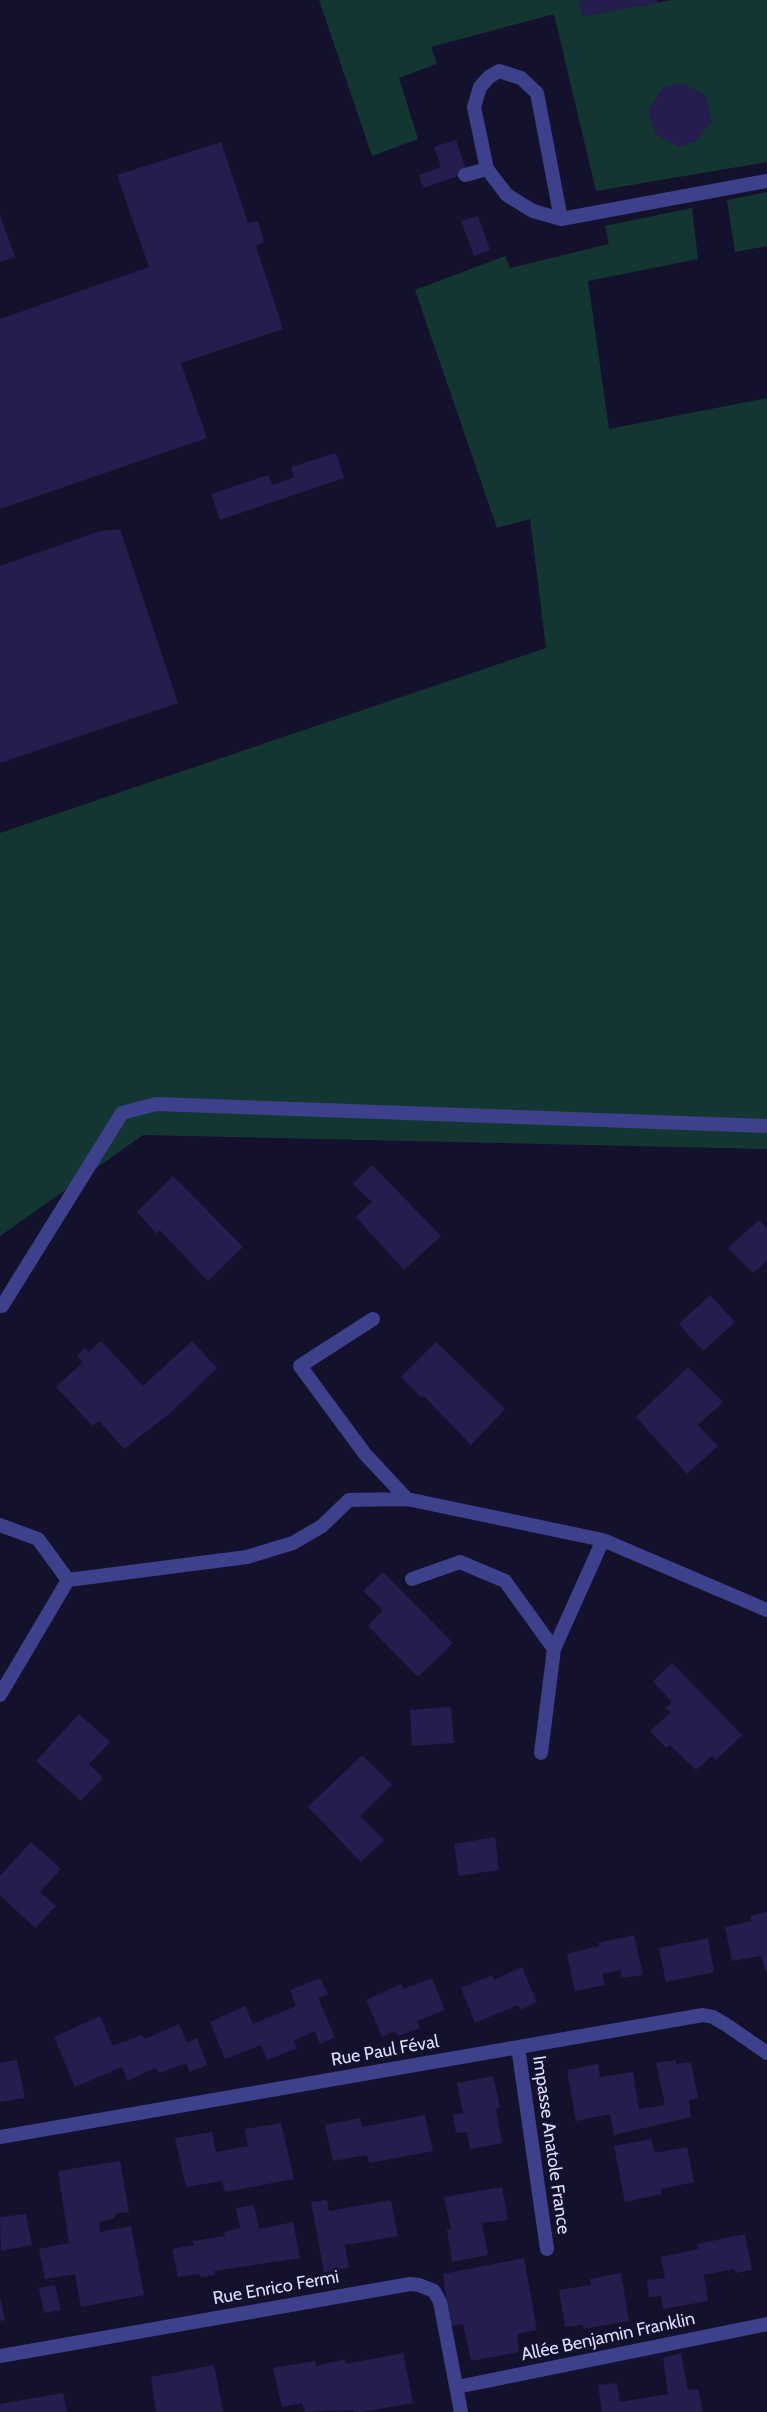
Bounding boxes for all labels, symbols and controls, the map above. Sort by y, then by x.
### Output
street label: Rue Paul Féval [329,2031,441,2071]
street label: Impasse Anatole France [528,2054,574,2236]
street label: Rue Enrico Fermi [211,2266,341,2310]
street label: Allée Benjamin Franklin [519,2308,697,2366]

